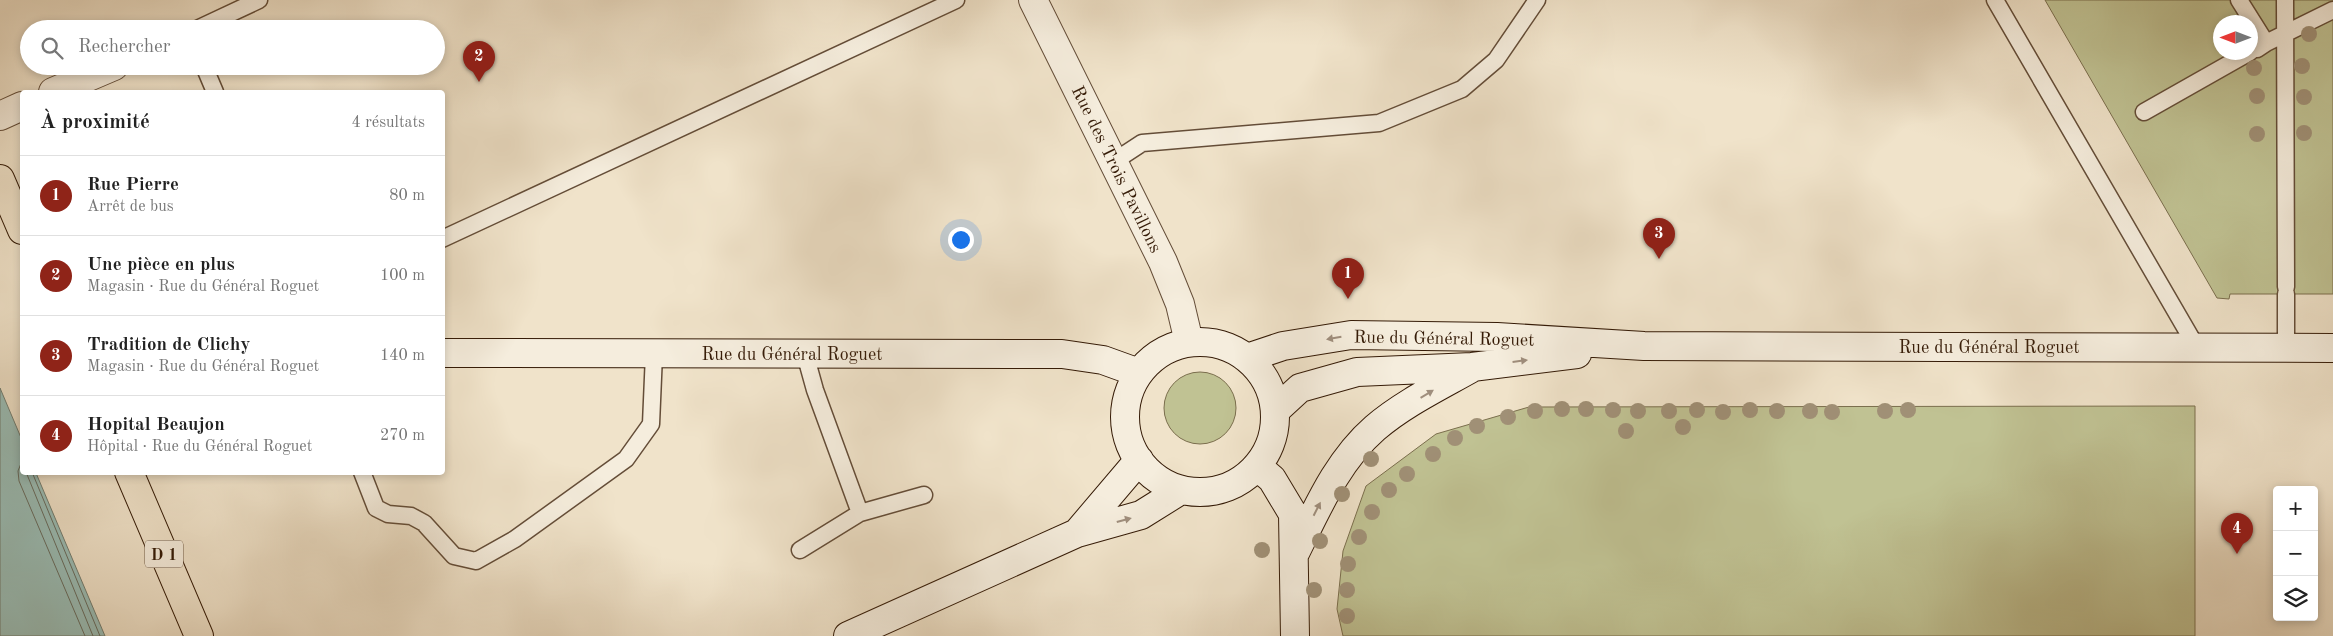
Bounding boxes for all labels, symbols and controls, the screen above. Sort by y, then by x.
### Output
north arrow [2213,15,2258,60]
search box [20,20,445,75]
icon: search [38,34,66,62]
text: Rechercher [78,38,171,57]
pin: 2 [463,41,495,82]
street label: Rue des Trois Pavillons [1068,83,1165,256]
text: À proximité [40,112,150,133]
text: 4 résultats [351,115,425,131]
text: Rue Pierre [87,176,179,195]
text: 1 [51,188,61,204]
text: 80 m [389,188,425,204]
text: Arrêt de bus [87,199,174,215]
pin: 3 [1643,218,1675,259]
your location [948,227,974,253]
text: Une pièce en plus [87,256,235,275]
pin: 1 [1332,258,1364,299]
text: 2 [51,268,61,284]
text: 100 m [380,268,425,284]
text: Magasin · Rue du Général Roguet [87,279,319,295]
street label: Rue du Général Roguet [1353,328,1535,350]
one-way arrow [1325,334,1341,342]
text: Tradition de Clichy [87,336,250,355]
street label: Rue du Général Roguet [1898,339,2080,357]
street label: Rue du Général Roguet [701,346,883,364]
text: 3 [51,348,61,364]
text: 140 m [380,348,425,364]
one-way arrow [1513,357,1529,365]
text: Magasin · Rue du Général Roguet [87,359,319,375]
one-way arrow [1420,390,1433,399]
text: Hopital Beaujon [87,416,225,435]
text: 4 [51,428,61,444]
text: 270 m [380,428,425,444]
text: Hôpital · Rue du Général Roguet [87,439,312,455]
map controls [2273,486,2318,621]
button: + [2273,486,2318,531]
one-way arrow [1313,502,1321,516]
pin: 4 [2221,513,2253,554]
one-way arrow [1116,515,1131,523]
button: − [2273,531,2318,576]
road number: D 1 [145,540,183,568]
button: layers [2273,576,2318,621]

